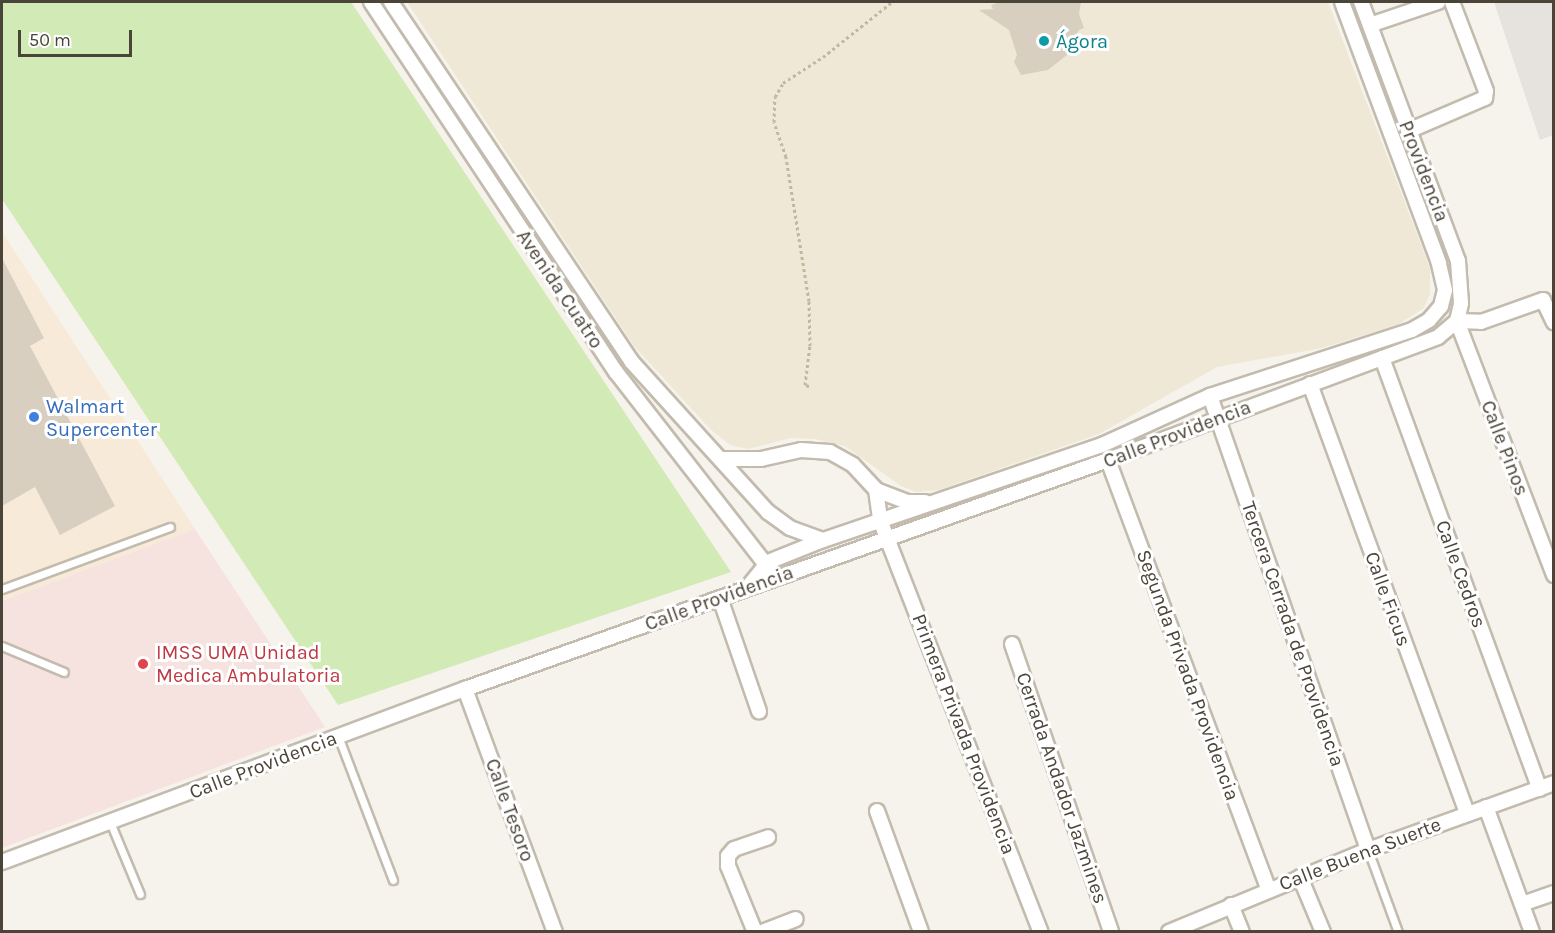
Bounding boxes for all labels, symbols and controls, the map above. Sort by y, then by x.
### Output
scale bar [21,18,135,56]
text: 50 m [29,29,71,51]
place label: Ágora [1056,29,1108,53]
marker: Ágora [1037,34,1051,48]
street label: Providencia [1394,117,1454,225]
street label: Avenida Cuatro [511,225,609,353]
place label: Walmart Supercenter [46,394,157,441]
street label: Calle Providencia [1100,395,1254,473]
street label: Calle Pinos [1476,397,1534,499]
marker: Walmart Supercenter [27,410,41,424]
street label: Tercera Cerrada de Providencia [1236,498,1350,770]
street label: Calle Cedros [1430,517,1492,631]
street label: Segunda Privada Providencia [1131,546,1245,804]
street label: Calle Ficus [1360,548,1416,650]
street label: Calle Providencia [642,560,796,636]
street label: Primera Privada Providencia [907,610,1021,858]
place label: IMSS UMA Unidad Medica Ambulatoria [156,640,341,687]
marker: IMSS UMA Unidad Medica Ambulatoria [134,655,152,673]
street label: Cerrada Andador Jazmines [1011,669,1113,907]
street label: Calle Providencia [186,726,340,804]
street label: Calle Tesoro [480,755,540,865]
street label: Calle Buena Suerte [1276,812,1444,896]

